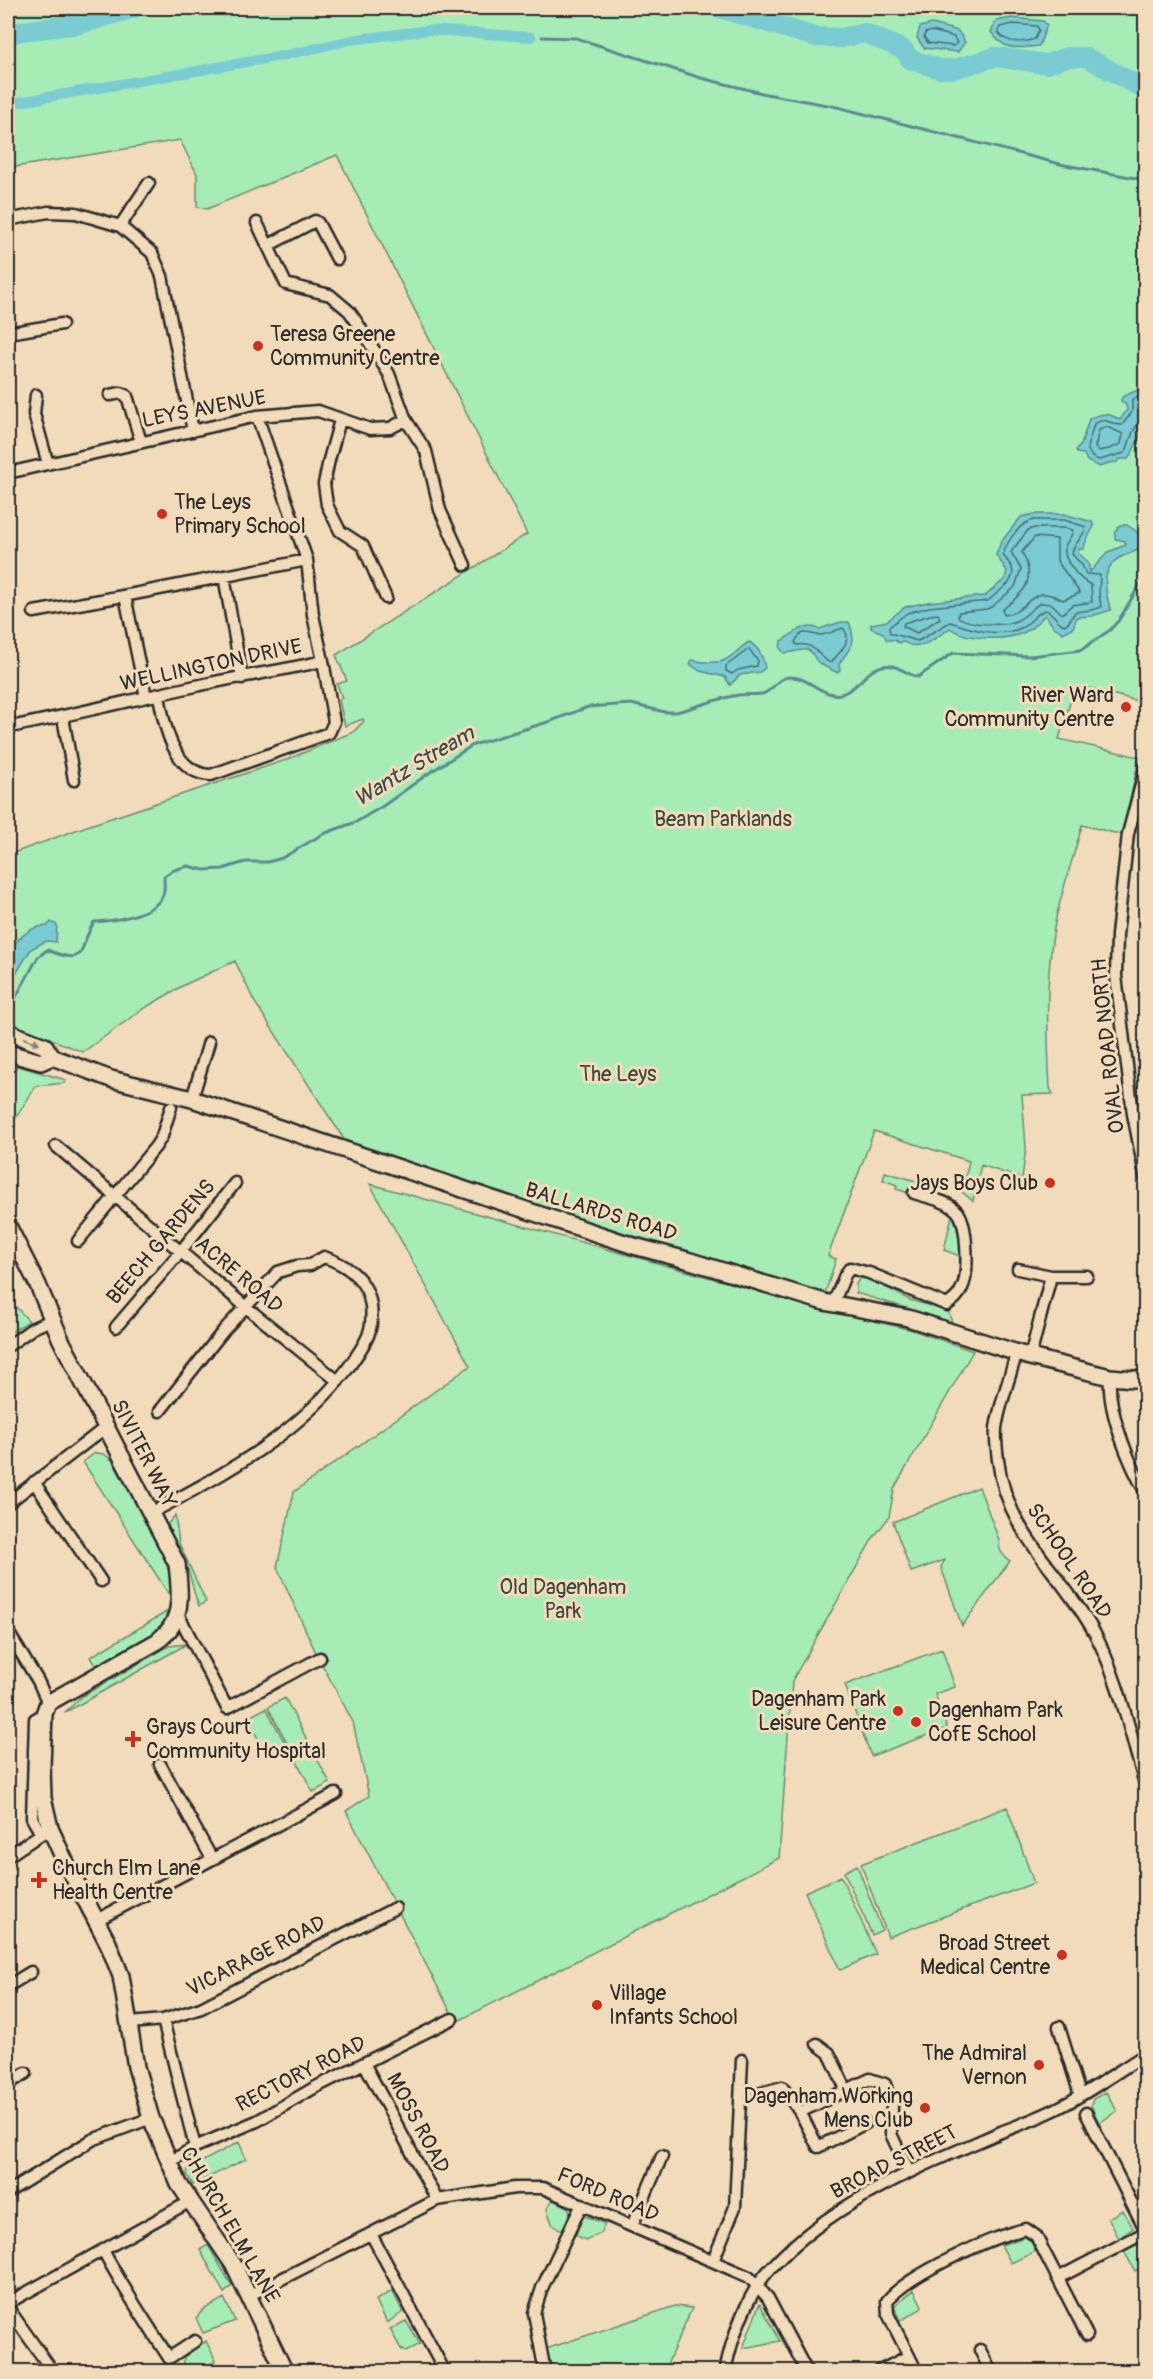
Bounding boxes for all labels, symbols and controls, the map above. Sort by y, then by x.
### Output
place label: Teresa Greene Community Centre [270,321,440,372]
marker: Teresa Greene Community Centre [251,339,265,353]
street label: LEYS AVENUE [140,384,268,434]
place label: The Leys Primary School [174,489,306,540]
marker: The Leys Primary School [155,507,169,521]
street label: WELLINGTON DRIVE [118,633,304,697]
place label: River Ward Community Centre [944,682,1115,733]
marker: River Ward Community Centre [1119,700,1133,714]
water label: Wantz Stream [349,718,480,813]
park label: Beam Parklands [654,806,792,833]
street label: OVAL ROAD NORTH [1085,957,1131,1135]
one-way arrow [24,1037,42,1047]
park label: The Leys [580,1061,657,1088]
place label: Jays Boys Club [910,1170,1038,1197]
street label: BEECH GARDENS [101,1174,221,1310]
street label: BALLARDS ROAD [522,1176,680,1248]
marker: Jays Boys Club [1043,1176,1057,1190]
street label: ACRE ROAD [190,1230,288,1320]
street label: SIVITER WAY [105,1395,183,1513]
street label: SCHOOL ROAD [1020,1498,1118,1624]
park label: Old Dagenham Park [500,1574,626,1625]
place label: Dagenham Park Leisure Centre [751,1686,887,1737]
place label: Dagenham Park CofE School [928,1697,1063,1748]
marker: Dagenham Park Leisure Centre [891,1704,905,1718]
place label: Grays Court Community Hospital [146,1714,326,1765]
marker: Dagenham Park CofE School [909,1715,923,1729]
marker: Grays Court Community Hospital [124,1730,142,1748]
place label: Church Elm Lane Health Centre [52,1855,201,1906]
marker: Church Elm Lane Health Centre [30,1871,48,1889]
street label: VICARAGE ROAD [182,1909,330,2003]
place label: Broad Street Medical Centre [920,1930,1051,1981]
marker: Broad Street Medical Centre [1055,1948,1069,1962]
place label: Village Infants School [609,1980,738,2031]
marker: Village Infants School [590,1998,604,2012]
street label: RECTORY ROAD [232,2030,370,2118]
place label: The Admiral Vernon [922,2040,1027,2091]
marker: The Admiral Vernon [1032,2058,1046,2072]
street label: MOSS ROAD [380,2068,456,2178]
place label: Dagenham Working Mens Club [743,2083,913,2134]
marker: Dagenham Working Mens Club [918,2101,932,2115]
street label: BROAD STREET [826,2118,962,2205]
street label: CHURCH ELM LANE [174,2142,286,2308]
street label: FORD ROAD [553,2161,663,2229]

